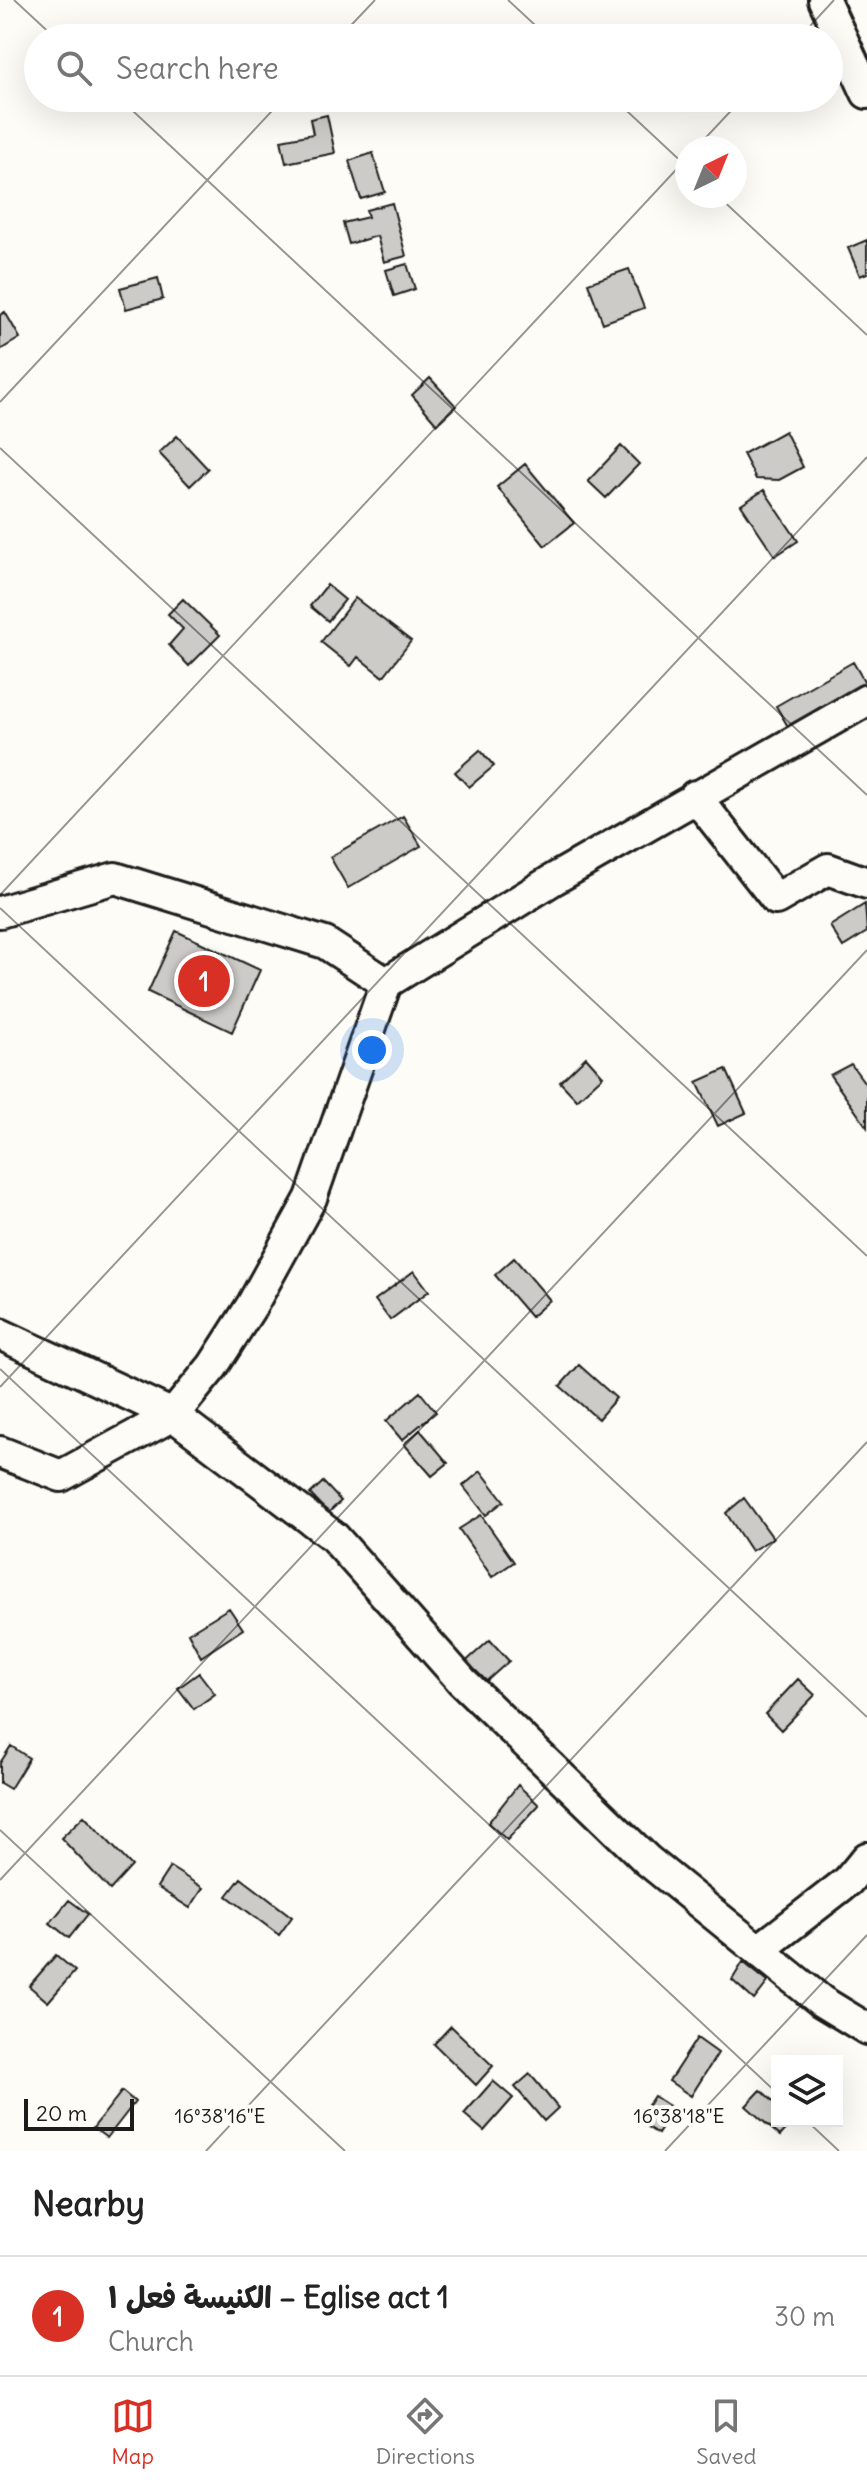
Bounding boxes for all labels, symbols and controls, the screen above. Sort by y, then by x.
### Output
search box [24,24,843,112]
icon: search [52,46,96,90]
text: Search here [116,49,279,87]
north arrow [675,136,747,208]
pin: 1 [178,951,230,1011]
your location [352,1030,392,1070]
map controls [771,2055,843,2127]
button: layers [771,2055,843,2127]
scale bar [24,2095,134,2131]
text: 20 m [36,2099,87,2127]
text: 16°38'16"E [175,2103,265,2128]
text: 16°38'18"E [634,2103,724,2128]
text: Nearby [32,2182,145,2225]
text: الكنيسة فعل ۱ – Eglise act 1 [108,2278,449,2316]
text: 1 [53,2300,63,2333]
text: 30 m [774,2300,835,2333]
text: Church [108,2325,194,2358]
tab: Map [111,2394,155,2470]
tab: Directions [376,2394,475,2470]
tab: Saved [696,2394,756,2470]

